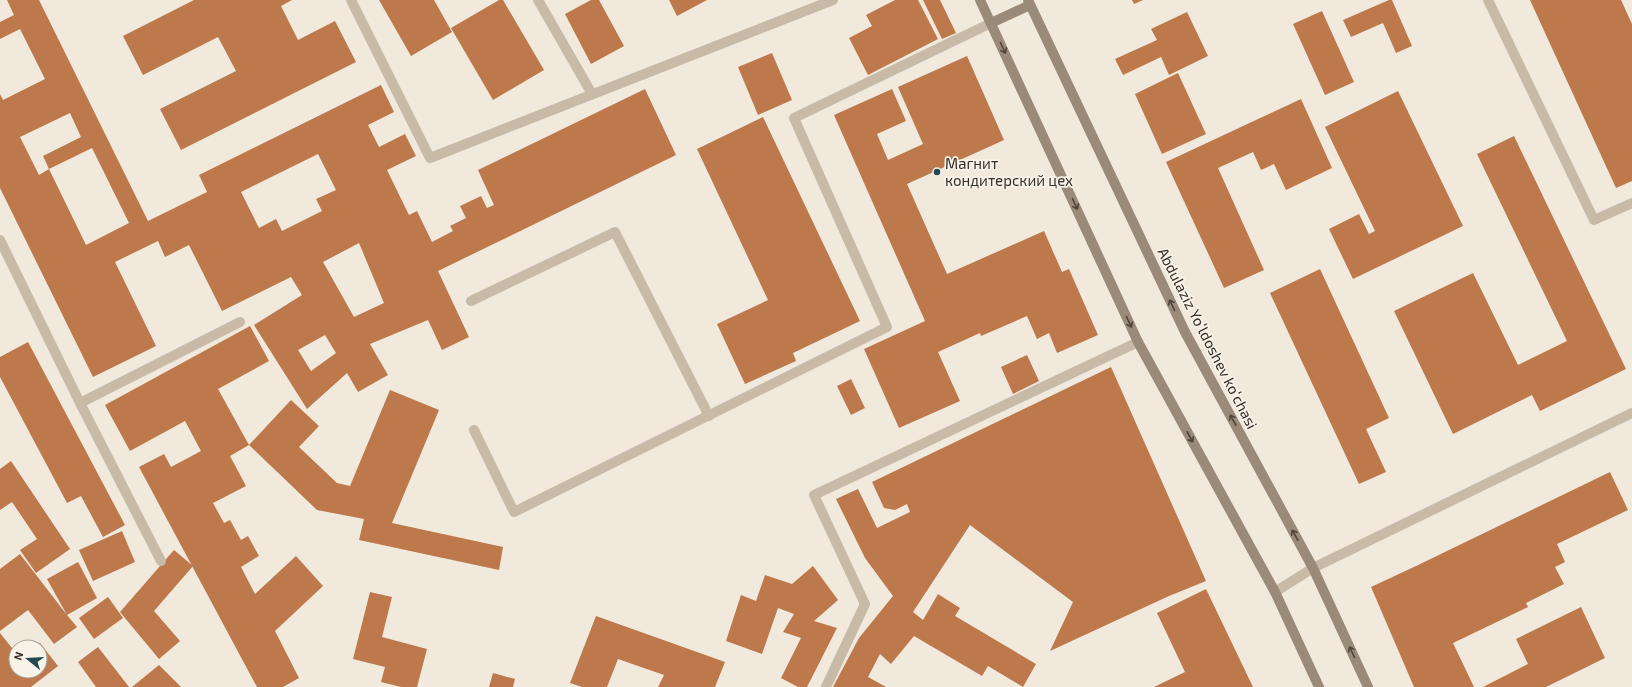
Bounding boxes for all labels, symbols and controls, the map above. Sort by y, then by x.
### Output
one-way arrow [1000,42,1007,54]
place label: Магнит кондитерский цех [945,154,1073,189]
marker: Магнит кондитерский цех [932,167,942,177]
one-way arrow [1072,198,1079,210]
street label: Abdulaziz Yoʻldoshev koʻchasi [1154,244,1262,432]
one-way arrow [1168,300,1175,312]
one-way arrow [1126,316,1133,328]
one-way arrow [1229,415,1236,427]
one-way arrow [1187,431,1194,443]
one-way arrow [1291,529,1298,541]
north arrow [8,639,48,679]
one-way arrow [1347,646,1355,658]
text: N [11,650,25,662]

